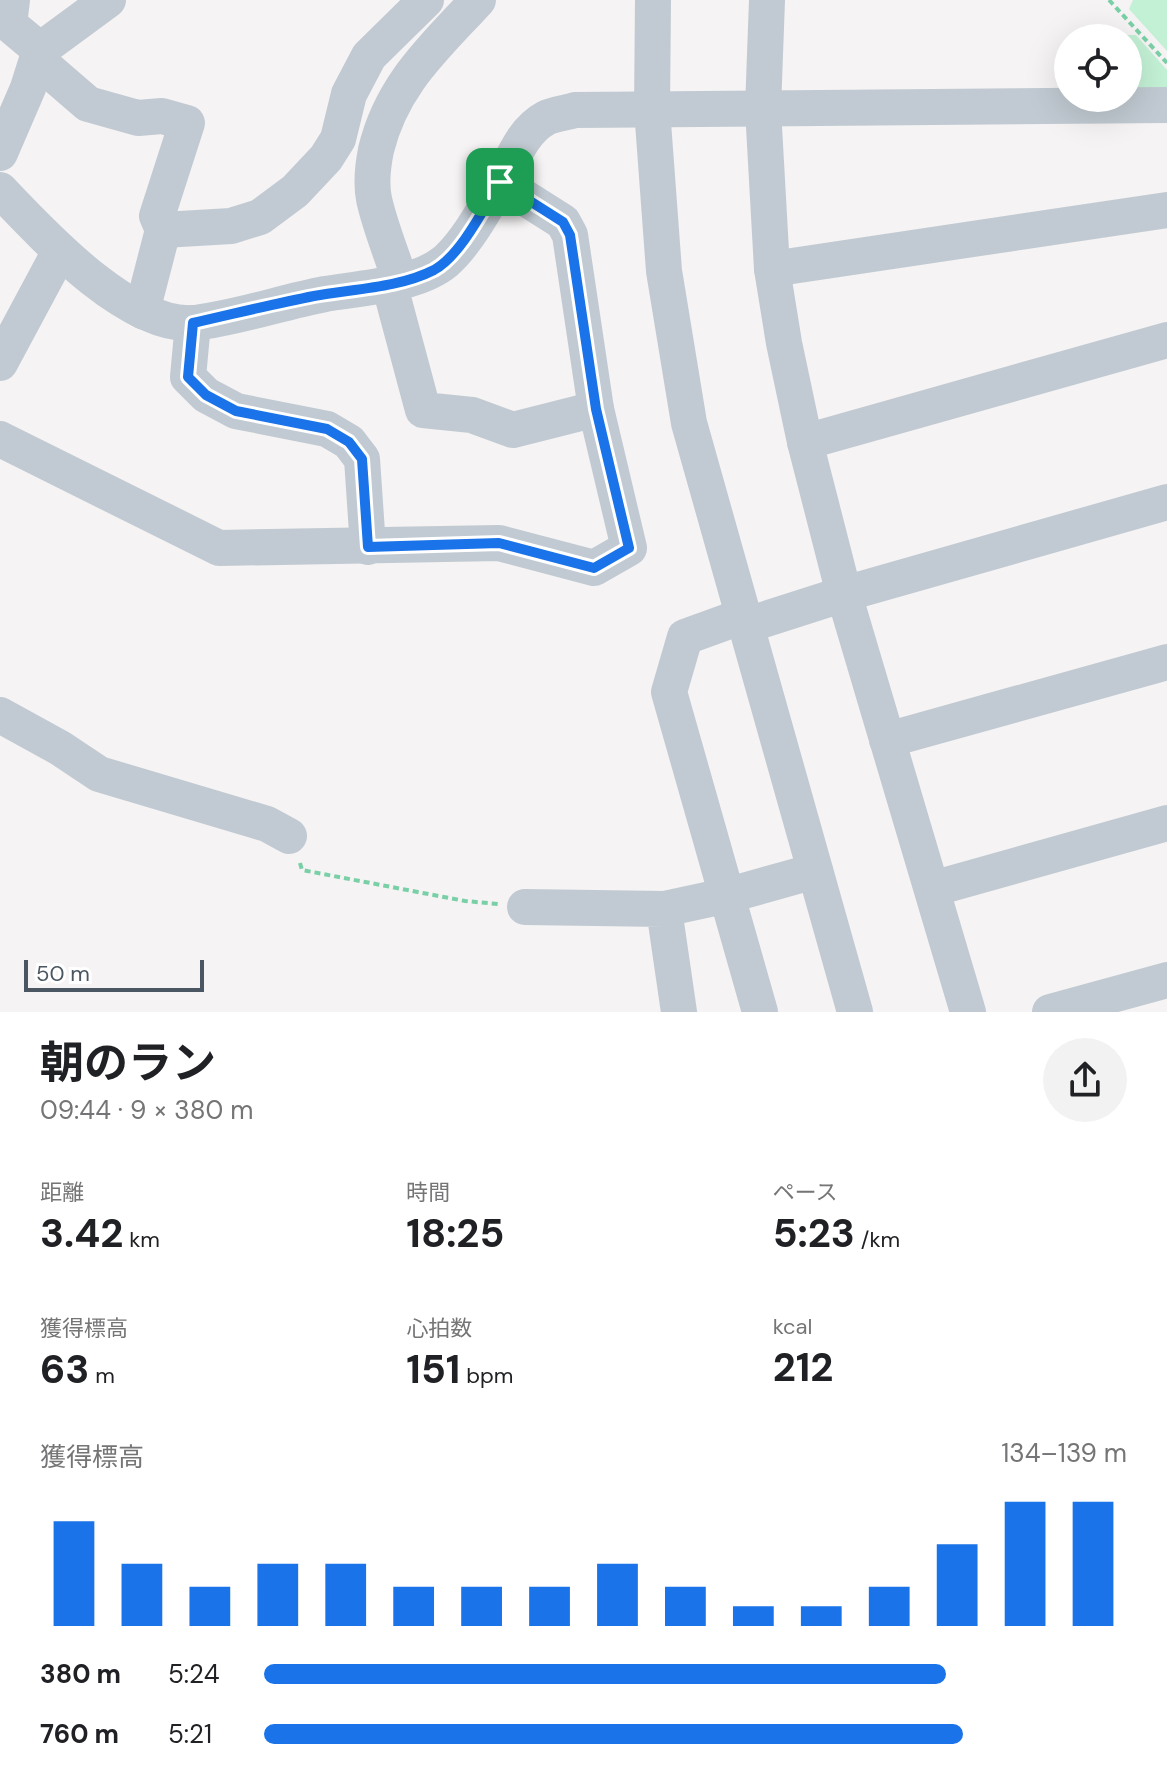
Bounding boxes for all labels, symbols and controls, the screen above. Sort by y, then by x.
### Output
map controls [1054,24,1142,112]
button: locate [1054,24,1142,112]
pin [466,148,534,216]
icon: arrive [478,160,522,204]
scale bar [24,956,204,992]
text: 50 m [36,959,90,988]
text: 朝のラン [40,1034,216,1092]
button: share [1043,1038,1127,1122]
text: 09:44 · 9 × 380 m [40,1093,253,1127]
text: 距離 [40,1178,84,1207]
text: 時間 [406,1178,450,1207]
text: ペース [773,1178,838,1207]
text: 3.42 [40,1207,123,1259]
text: 18:25 [406,1207,504,1259]
text: 5:23 [773,1207,855,1259]
text: km [123,1225,160,1254]
text: /km [855,1225,900,1254]
text: kcal [773,1312,812,1341]
text: 獲得標高 [40,1314,128,1343]
text: 心拍数 [406,1314,472,1343]
text: 212 [773,1341,833,1393]
text: 63 [40,1343,89,1395]
text: 151 [406,1343,460,1395]
text: m [89,1361,115,1390]
text: bpm [460,1361,513,1390]
text: 134–139 m [1001,1436,1127,1470]
text: 獲得標高 [40,1440,144,1474]
text: 380 m [40,1657,121,1691]
text: 5:24 [168,1657,219,1691]
text: 760 m [40,1717,119,1751]
text: 5:21 [168,1717,212,1751]

